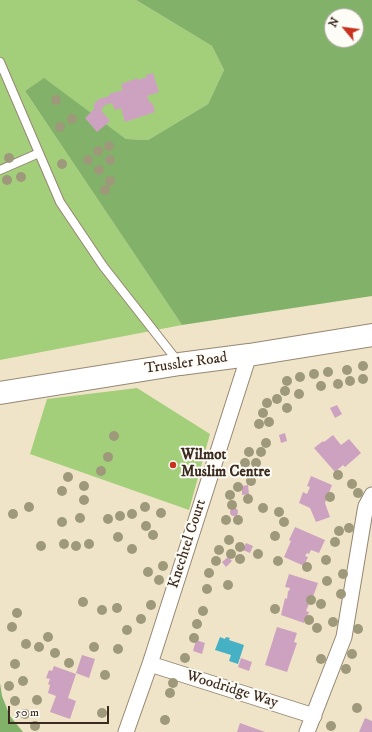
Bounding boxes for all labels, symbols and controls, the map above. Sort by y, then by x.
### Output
north arrow [324,8,364,48]
text: N [326,15,343,30]
street label: Trussler Road [144,349,228,379]
place label: Wilmot Muslim Centre [181,447,270,482]
marker: Wilmot Muslim Centre [168,460,178,470]
street label: Knechtel Court [165,497,211,591]
street label: Woodridge Way [184,668,280,712]
scale bar [10,698,111,724]
text: 50 m [15,705,39,720]

